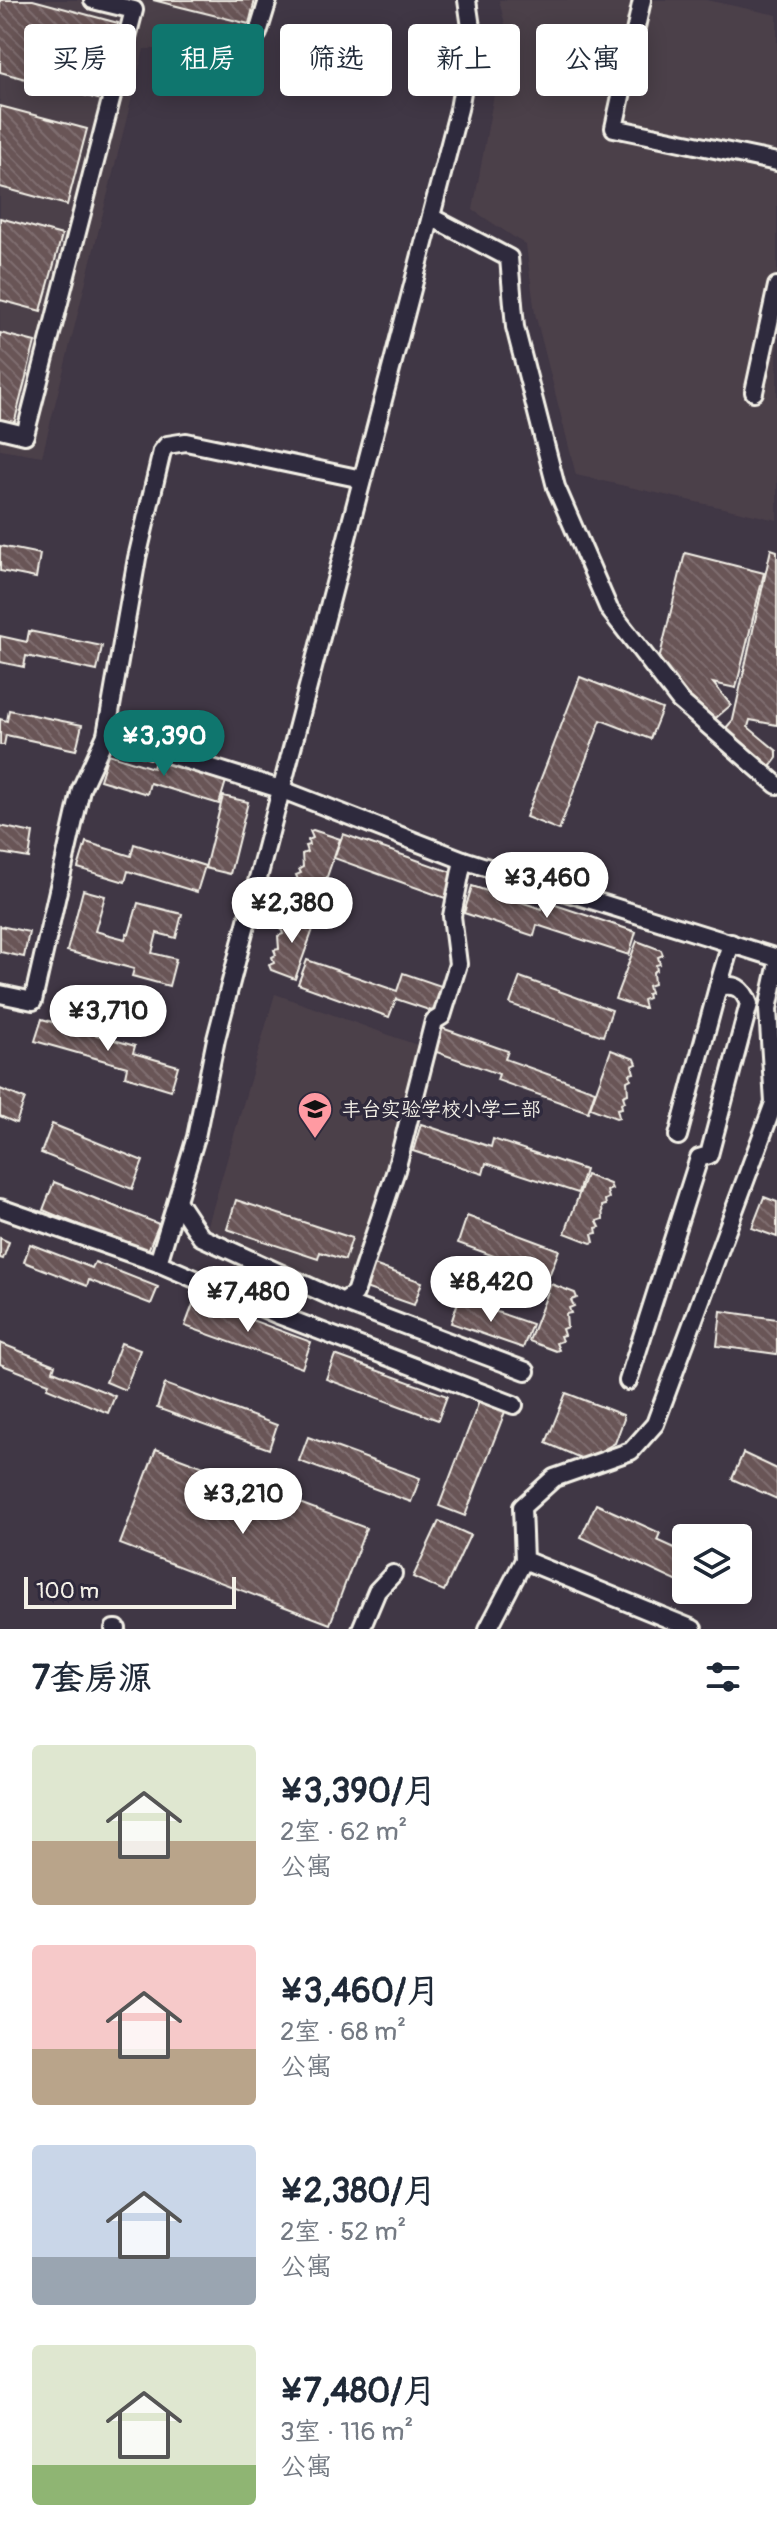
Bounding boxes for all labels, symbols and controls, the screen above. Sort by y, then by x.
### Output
chip: 买房 [24,24,136,96]
chip: 租房 [152,24,264,96]
chip: 筛选 [280,24,392,96]
chip: 新上 [408,24,520,96]
chip: 公寓 [536,24,648,96]
pin: ¥3,390 [99,710,229,778]
text: ¥3,390 [122,720,206,752]
pin: ¥3,460 [482,852,612,920]
text: ¥3,460 [503,862,591,894]
pin: ¥2,380 [227,877,357,945]
text: ¥2,380 [250,887,334,919]
pin: ¥3,710 [43,985,173,1053]
text: ¥3,710 [68,995,148,1027]
school or university icon: 丰台实验学校小学二部 [296,1090,334,1140]
place label: 丰台实验学校小学二部 [341,1097,541,1122]
pin: ¥8,420 [426,1256,556,1324]
pin: ¥7,480 [183,1266,313,1334]
text: ¥8,420 [448,1266,534,1298]
text: ¥7,480 [206,1276,290,1308]
pin: ¥3,210 [178,1468,308,1536]
text: ¥3,210 [202,1478,284,1510]
map controls [672,1524,752,1604]
button: layers [672,1524,752,1604]
scale bar [24,1573,236,1609]
text: 100 m [36,1577,99,1605]
icon: filters [701,1655,745,1699]
text: 7套房源 [32,1657,152,1700]
text: ¥3,390/月 [280,1770,437,1813]
icon: home [96,1777,192,1873]
text: 2室 · 62 m² [280,1816,408,1848]
text: 公寓 [280,1851,332,1883]
text: ¥3,460/月 [280,1970,440,2013]
icon: home [96,1977,192,2073]
text: 2室 · 68 m² [280,2016,406,2048]
text: 公寓 [280,2051,332,2083]
text: ¥2,380/月 [280,2170,437,2213]
icon: home [96,2177,192,2273]
text: 2室 · 52 m² [280,2216,406,2248]
text: 公寓 [280,2251,332,2283]
text: ¥7,480/月 [280,2370,437,2413]
icon: home [96,2377,192,2473]
text: 3室 · 116 m² [280,2416,413,2448]
text: 公寓 [280,2451,332,2483]

